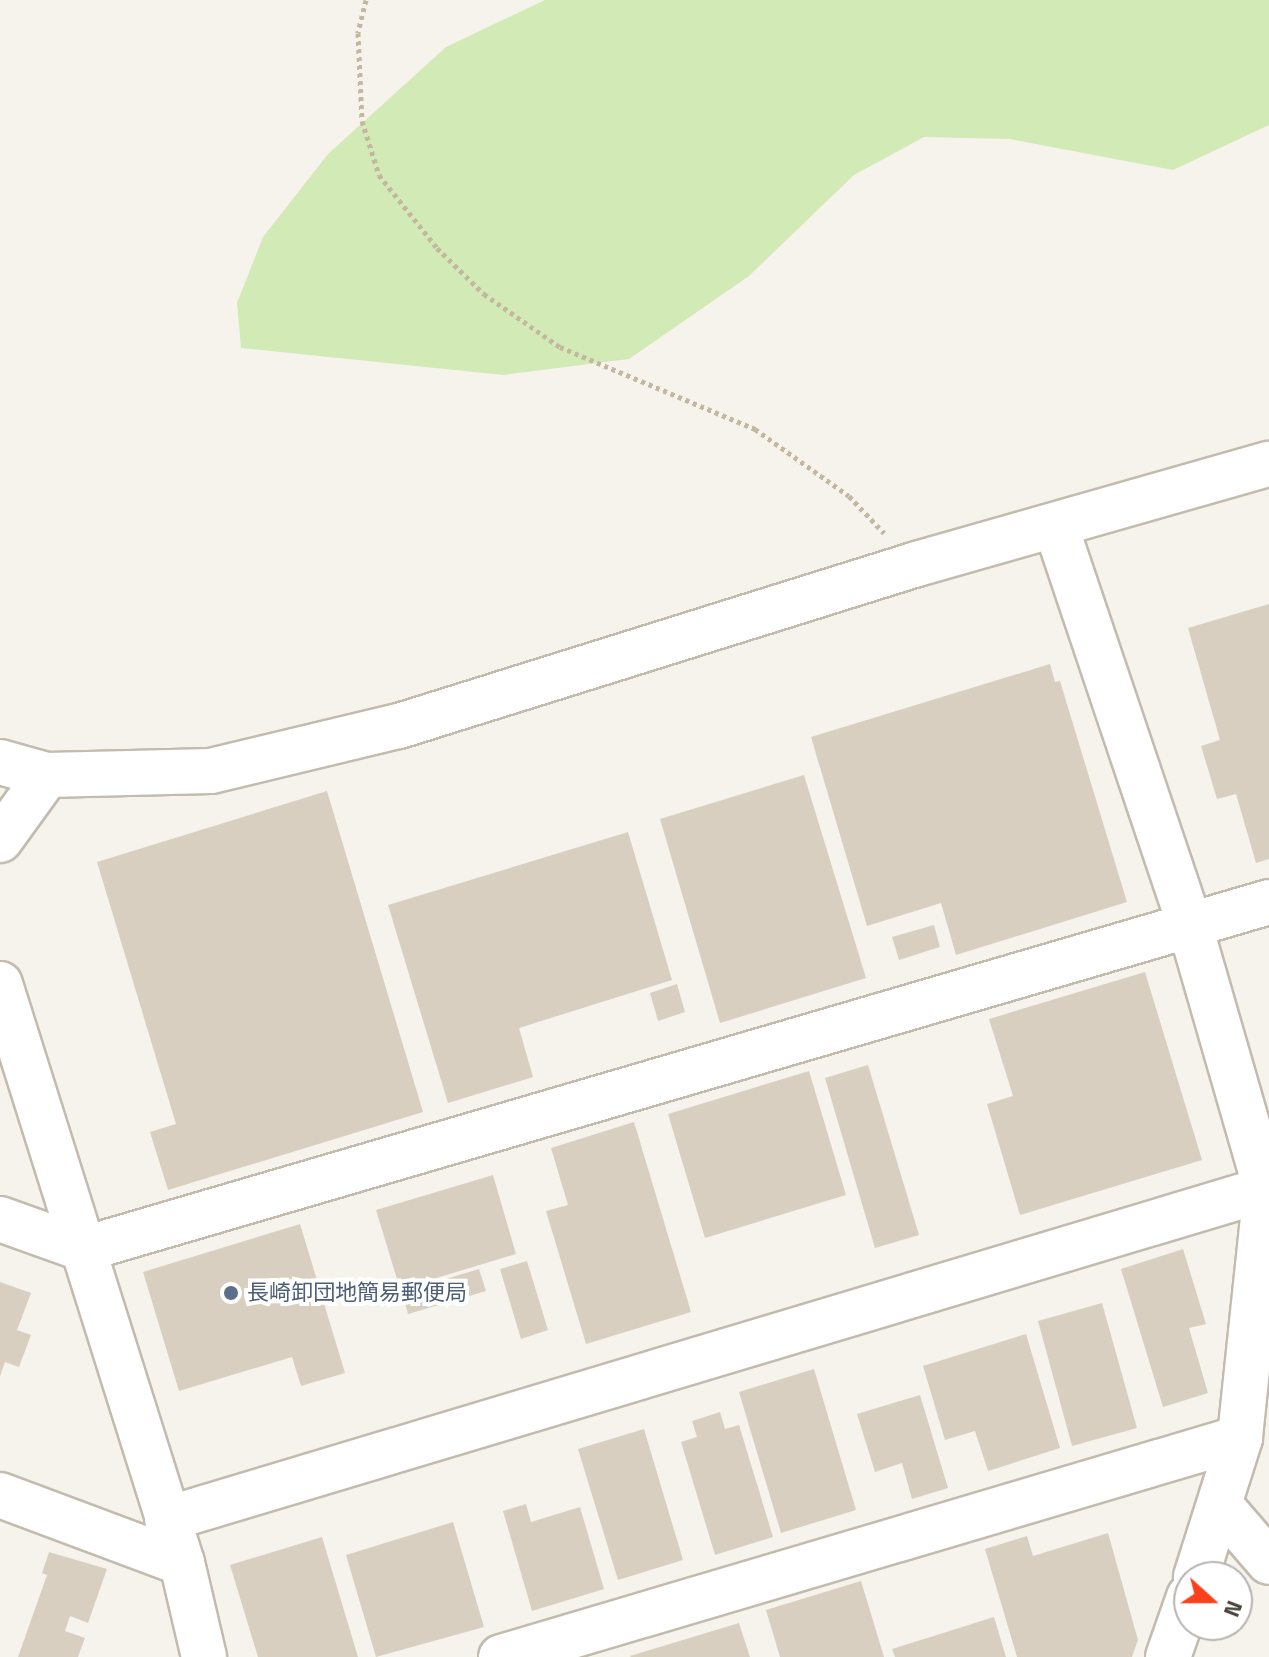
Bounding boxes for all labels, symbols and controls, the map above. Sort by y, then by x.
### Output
place label: 長崎卸団地簡易郵便局 [247,1280,467,1306]
marker: 長崎卸団地簡易郵便局 [222,1284,240,1302]
north arrow [1173,1561,1253,1641]
text: N [1215,1596,1252,1622]

